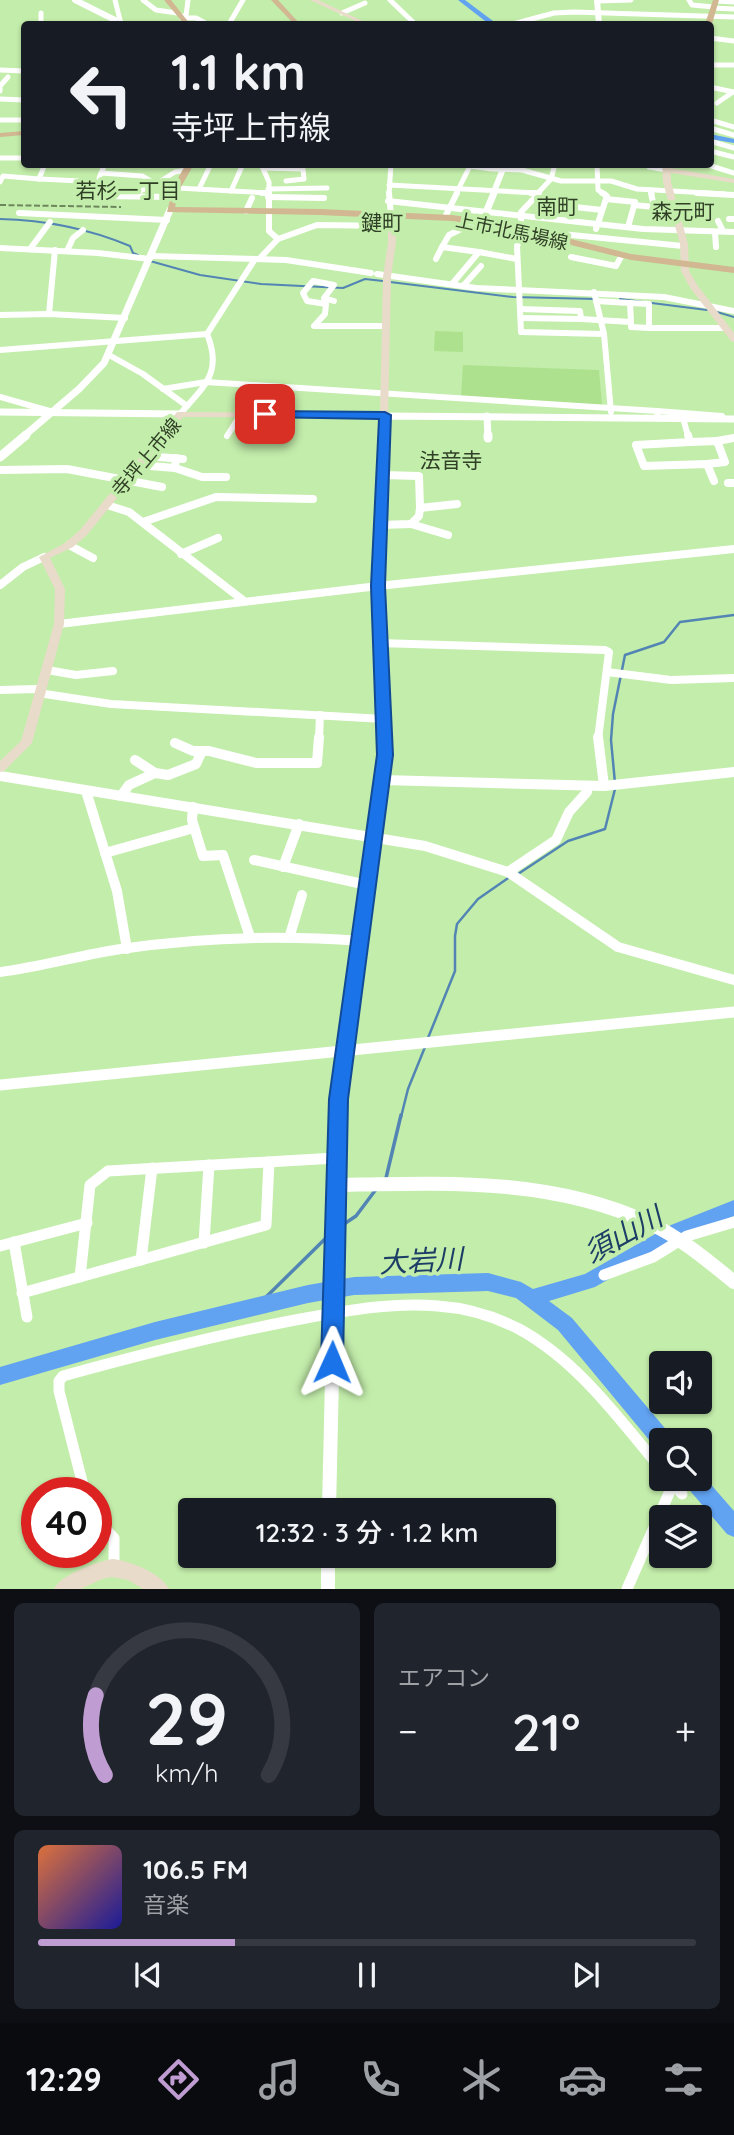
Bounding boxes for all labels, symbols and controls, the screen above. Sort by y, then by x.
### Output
text: 1.1 km [171,41,306,102]
icon: left [56,49,147,140]
text: 寺坪上市線 [171,107,331,147]
district label: 若杉一丁目 [76,177,181,203]
district label: 南町 [536,193,578,219]
district label: 森元町 [652,198,715,224]
street label: 上市北馬場線 [454,207,570,255]
district label: 鍵町 [361,209,403,235]
pin [235,384,295,444]
icon: arrive [246,395,284,433]
street label: 寺坪上市線 [106,413,186,501]
district label: 法音寺 [420,447,483,473]
water label: 須山川 [578,1197,671,1270]
water label: 大岩川 [378,1240,467,1280]
position arrow [295,1325,369,1399]
map controls [649,1351,712,1568]
button: sound [649,1351,712,1414]
button: search [649,1428,712,1491]
speed limit sign: 40 [21,1477,112,1568]
button: layers [649,1505,712,1568]
text: 12:32 · 3 分 · 1.2 km [256,1516,478,1549]
text: エアコン [398,1663,490,1692]
text: 29 [146,1673,228,1764]
text: 21° [512,1699,580,1764]
text: − [398,1707,418,1755]
text: + [675,1707,696,1755]
text: km/h [155,1757,219,1788]
text: 106.5 FM [143,1853,248,1886]
text: 音楽 [143,1890,189,1919]
icon: previous [129,1956,167,1994]
icon: pause [348,1956,386,1994]
icon: next [567,1956,605,1994]
icon: directions [154,2055,203,2104]
icon: music [255,2055,304,2104]
icon: phone [356,2055,405,2104]
icon: climate [457,2055,506,2104]
icon: car [558,2055,607,2104]
icon: filters [659,2055,708,2104]
text: 12:29 [26,2059,102,2099]

